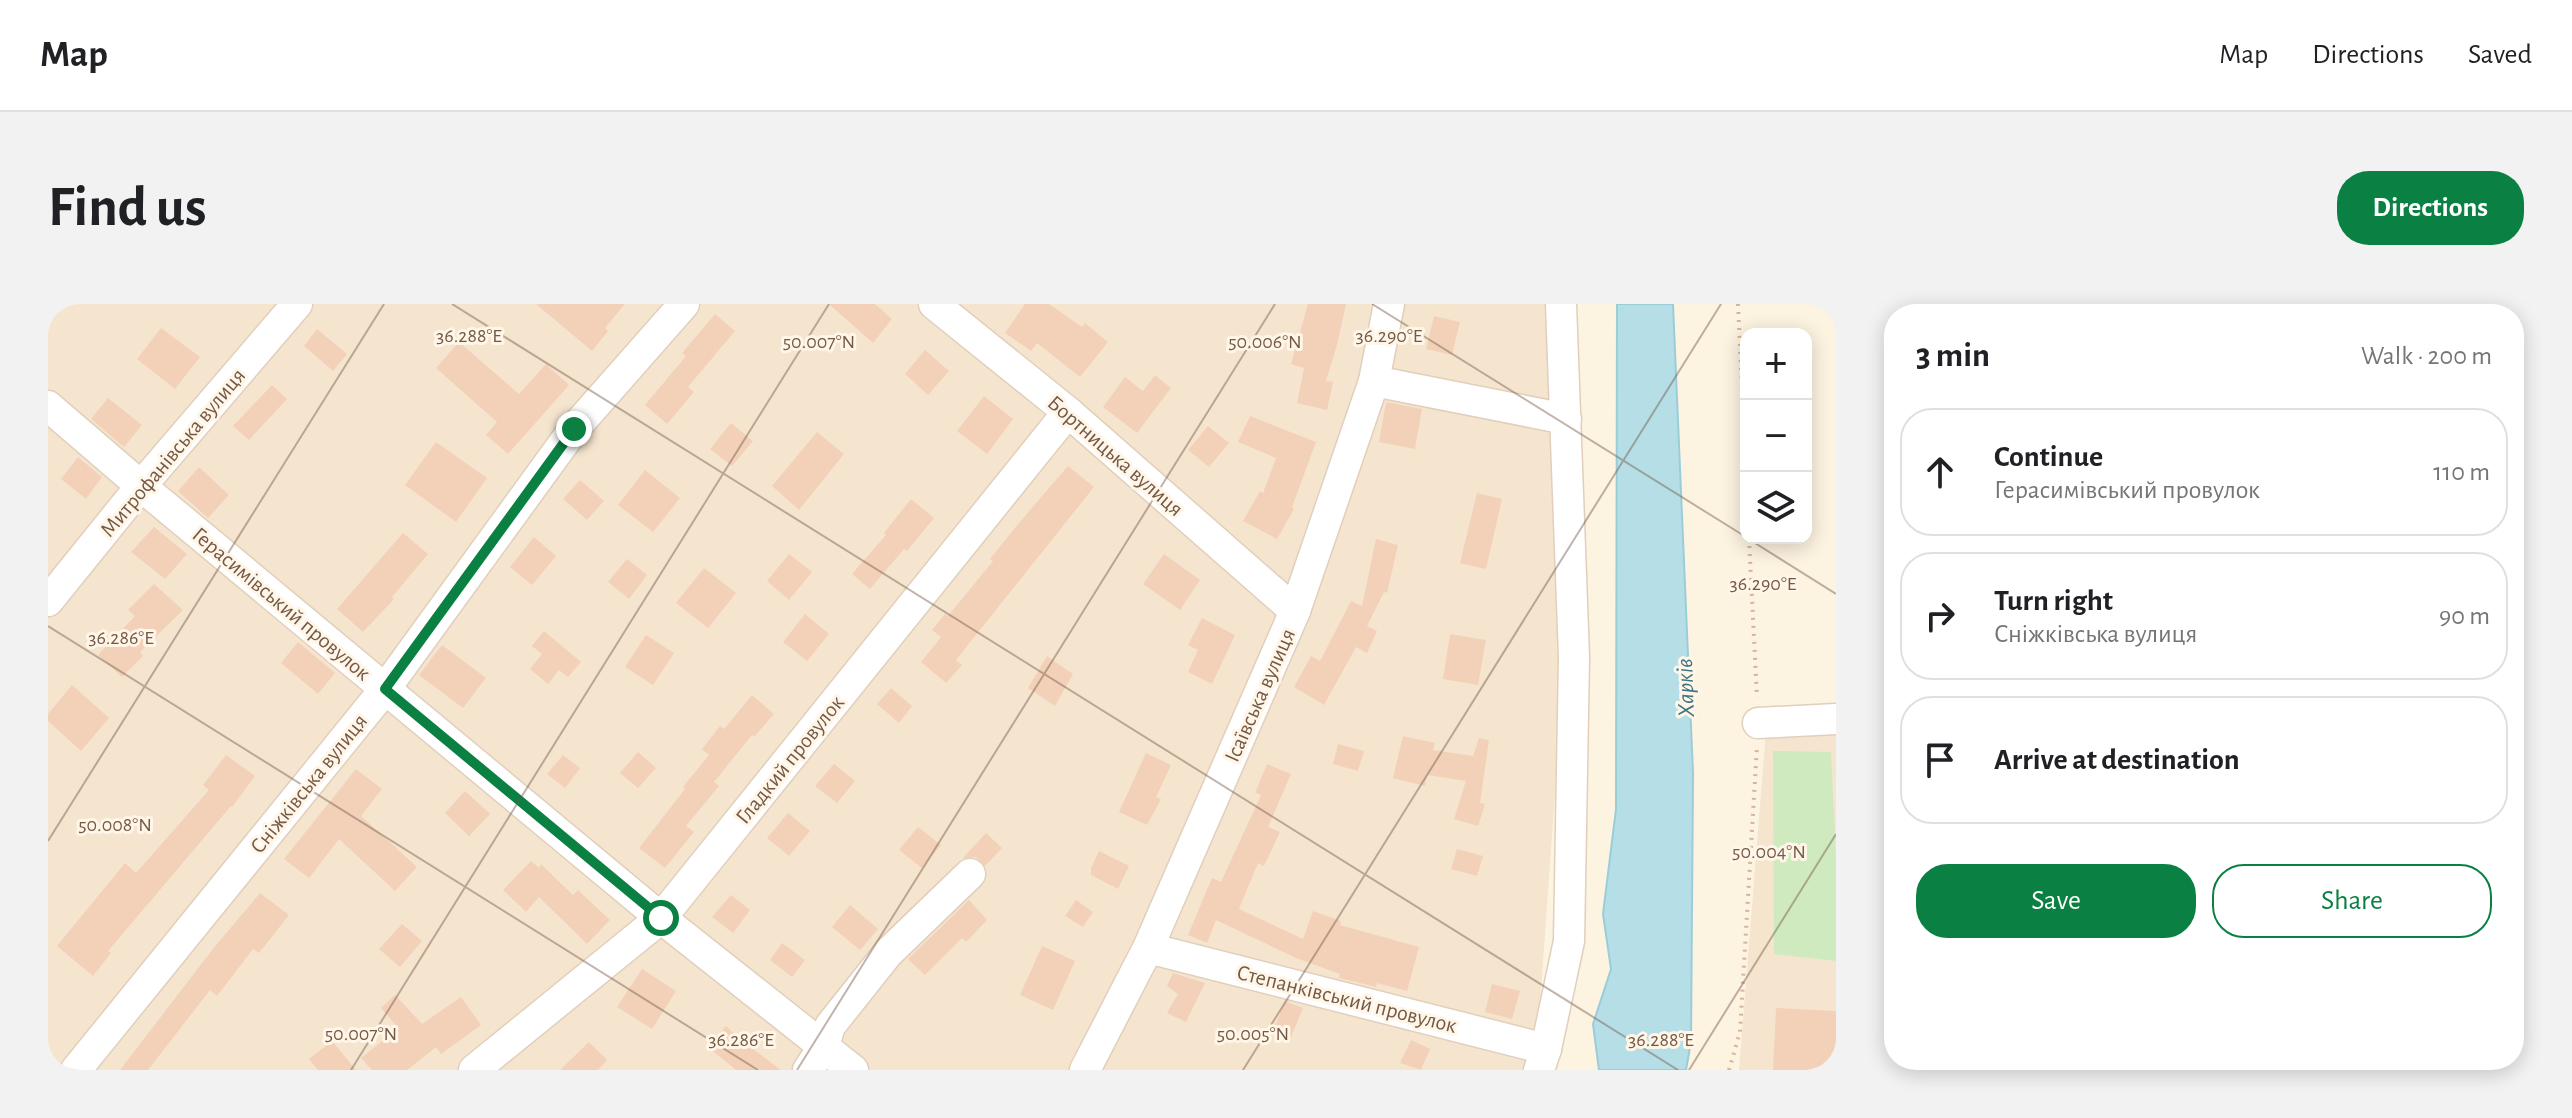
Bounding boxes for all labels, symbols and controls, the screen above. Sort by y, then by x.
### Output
text: Map [40,36,108,74]
text: Map [2219,41,2268,69]
text: Directions [2312,41,2424,69]
text: Saved [2468,41,2532,69]
button: Directions [2337,171,2524,245]
text: Find us [48,180,206,236]
text: 36.288°E [436,326,502,346]
text: 36.290°E [1356,326,1423,346]
map controls [1740,328,1812,544]
button: + [1740,328,1812,400]
text: 50.007°N [783,332,855,352]
text: 50.006°N [1228,332,1302,352]
text: 3 min [1916,339,1990,373]
text: Walk · 200 m [2361,343,2492,369]
street label: Митрофанівська вулиця [96,364,250,541]
street label: Бортницька вулиця [1043,391,1187,520]
button: − [1740,400,1812,472]
route end [556,411,592,447]
text: Continue [1994,442,2103,472]
icon: ahead [1918,450,1962,494]
text: 110 m [2433,459,2490,485]
button: layers [1740,472,1812,544]
text: Герасимівський провулок [1994,477,2260,503]
street label: Герасимівський провулок [188,523,375,685]
text: 36.290°E [1730,574,1797,594]
text: Turn right [1994,586,2113,616]
icon: right [1918,594,1962,638]
text: 90 m [2439,603,2490,629]
text: Сніжківська вулиця [1994,621,2197,647]
street label: Ісаївська вулиця [1221,625,1299,765]
text: 36.286°E [88,628,154,648]
water label: Харків [1673,658,1699,718]
street label: Гладкий провулок [731,691,848,828]
street label: Сніжківська вулиця [246,710,371,857]
icon: arrive [1918,738,1962,782]
text: Arrive at destination [1994,745,2240,775]
text: 50.008°N [78,815,152,835]
text: 50.004°N [1732,842,1806,862]
button: Save [1916,864,2196,938]
button: Share [2212,864,2492,938]
route start [643,900,679,936]
street label: Степанківський провулок [1235,961,1459,1037]
text: 50.007°N [325,1024,397,1044]
text: 50.005°N [1217,1024,1289,1044]
text: 36.286°E [708,1030,774,1050]
text: 36.288°E [1628,1030,1694,1050]

